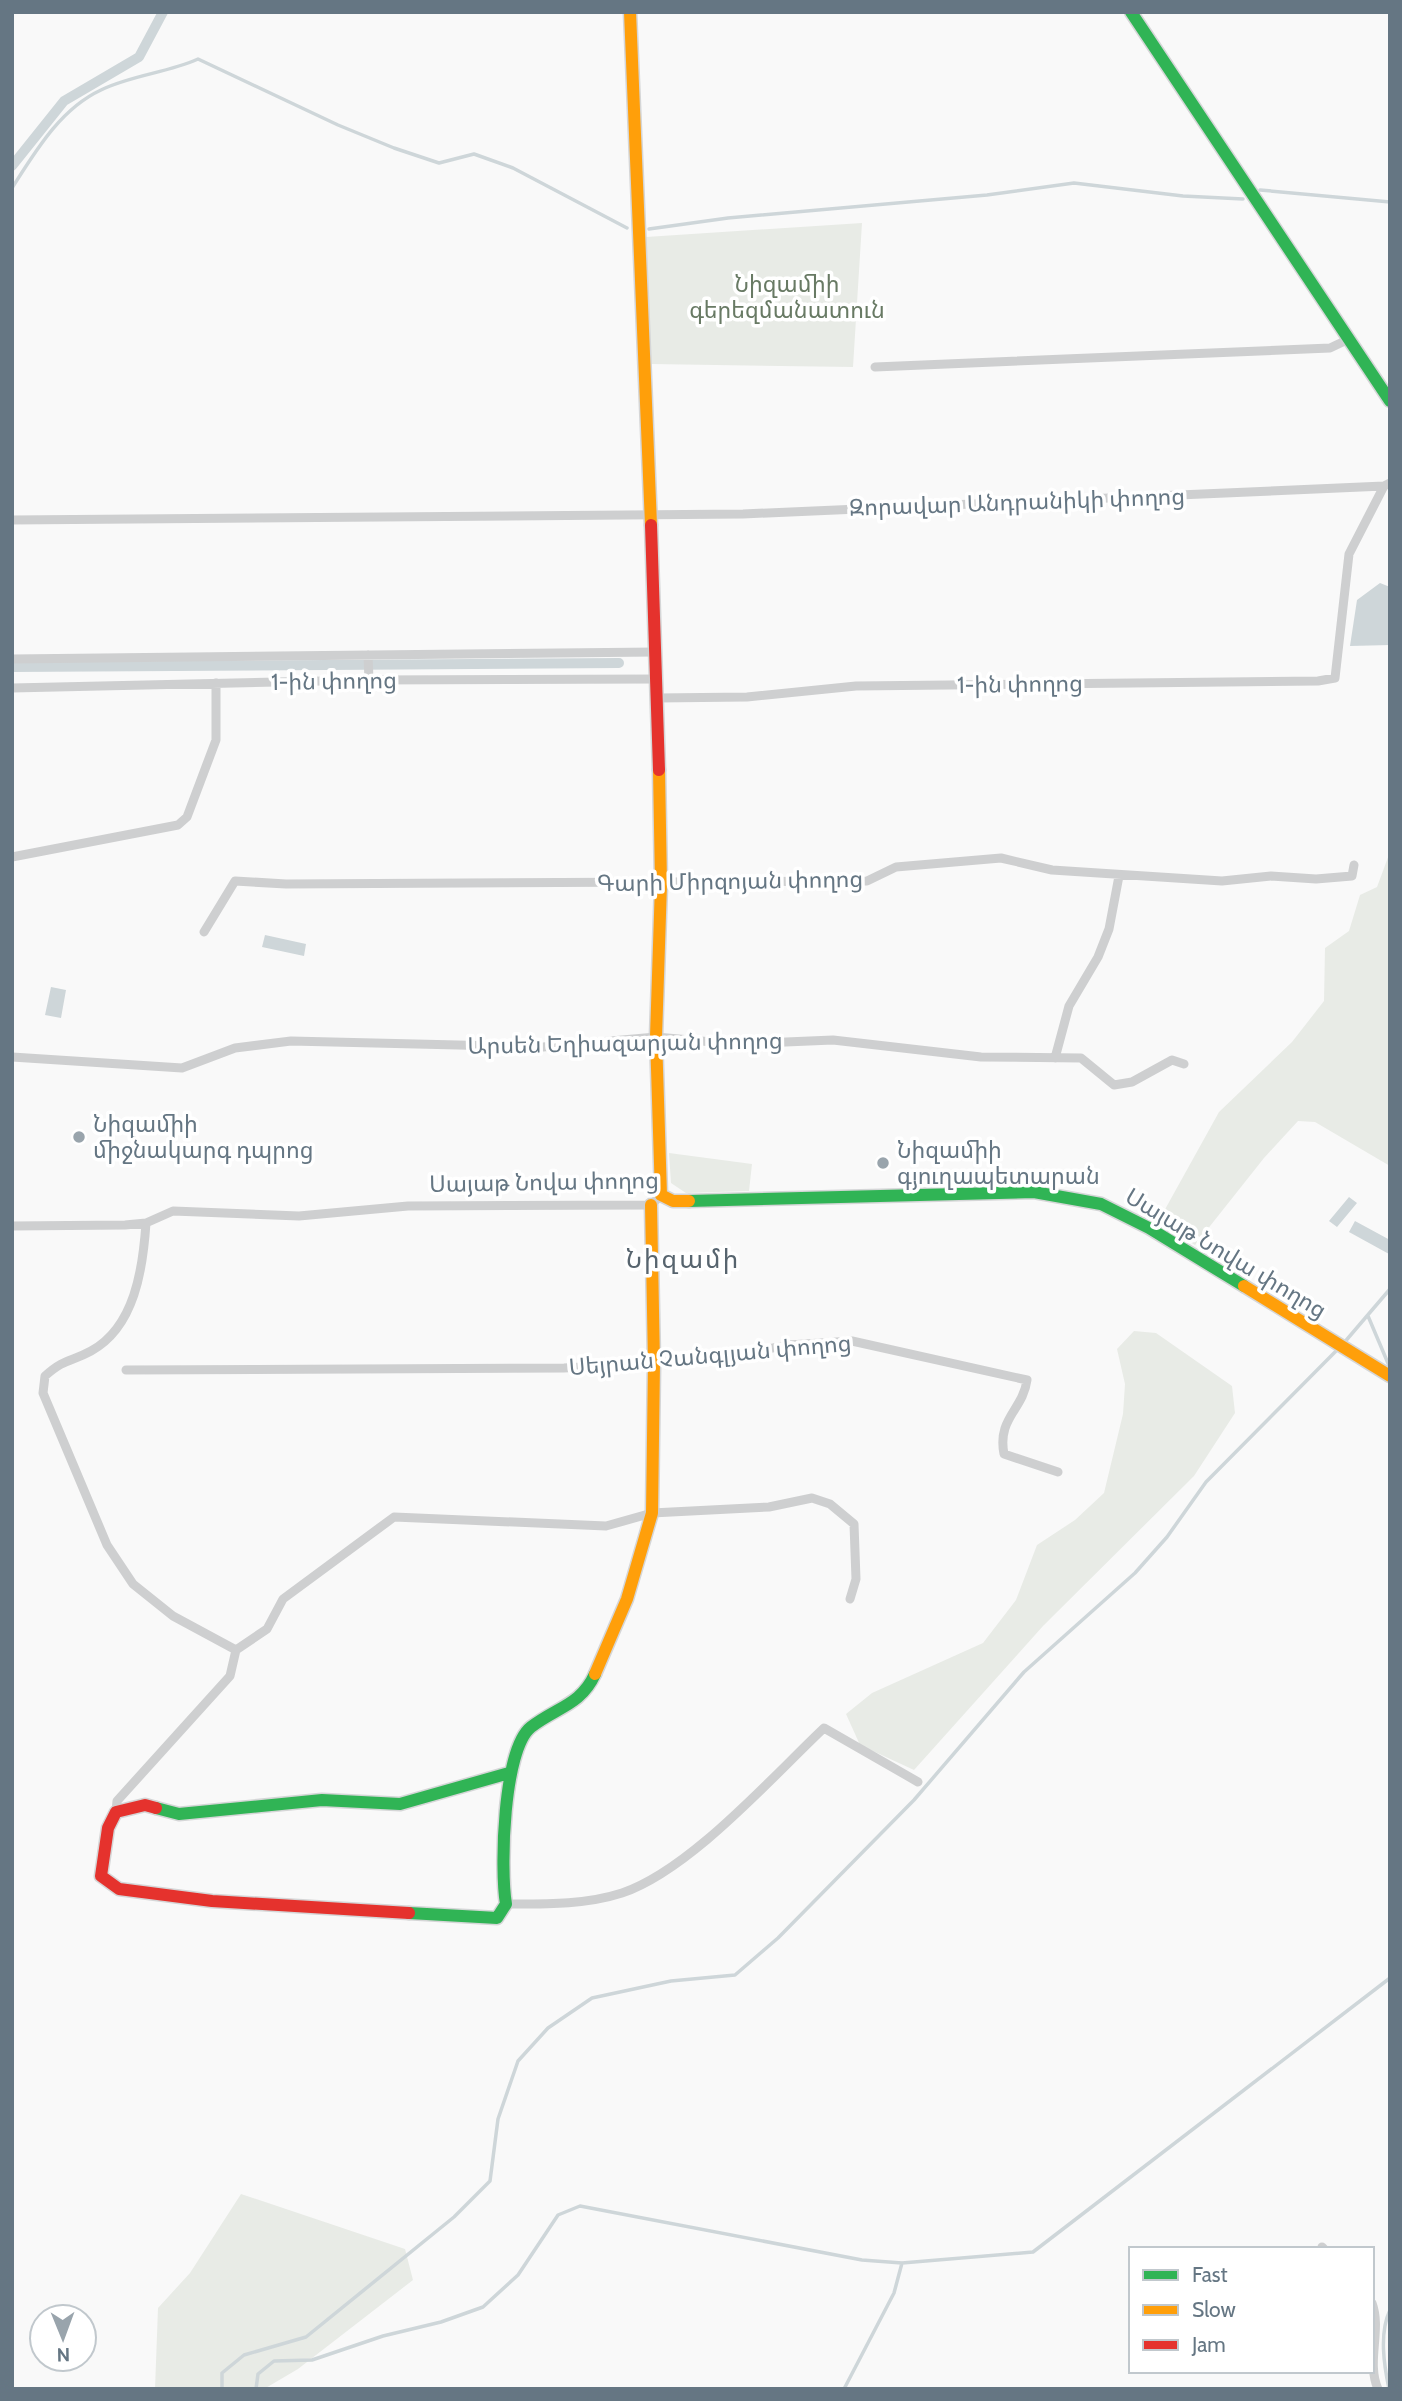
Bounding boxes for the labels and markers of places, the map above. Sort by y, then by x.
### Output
place label: Նիզամիի միջնակարգ դպրոց [93,1110,313,1164]
marker: Նիզամիի միջնակարգ դպրոց [71,1129,87,1145]
place label: Նիզամիի գյուղապետարան [897,1136,1100,1190]
marker: Նիզամիի գյուղապետարան [875,1155,891,1171]

